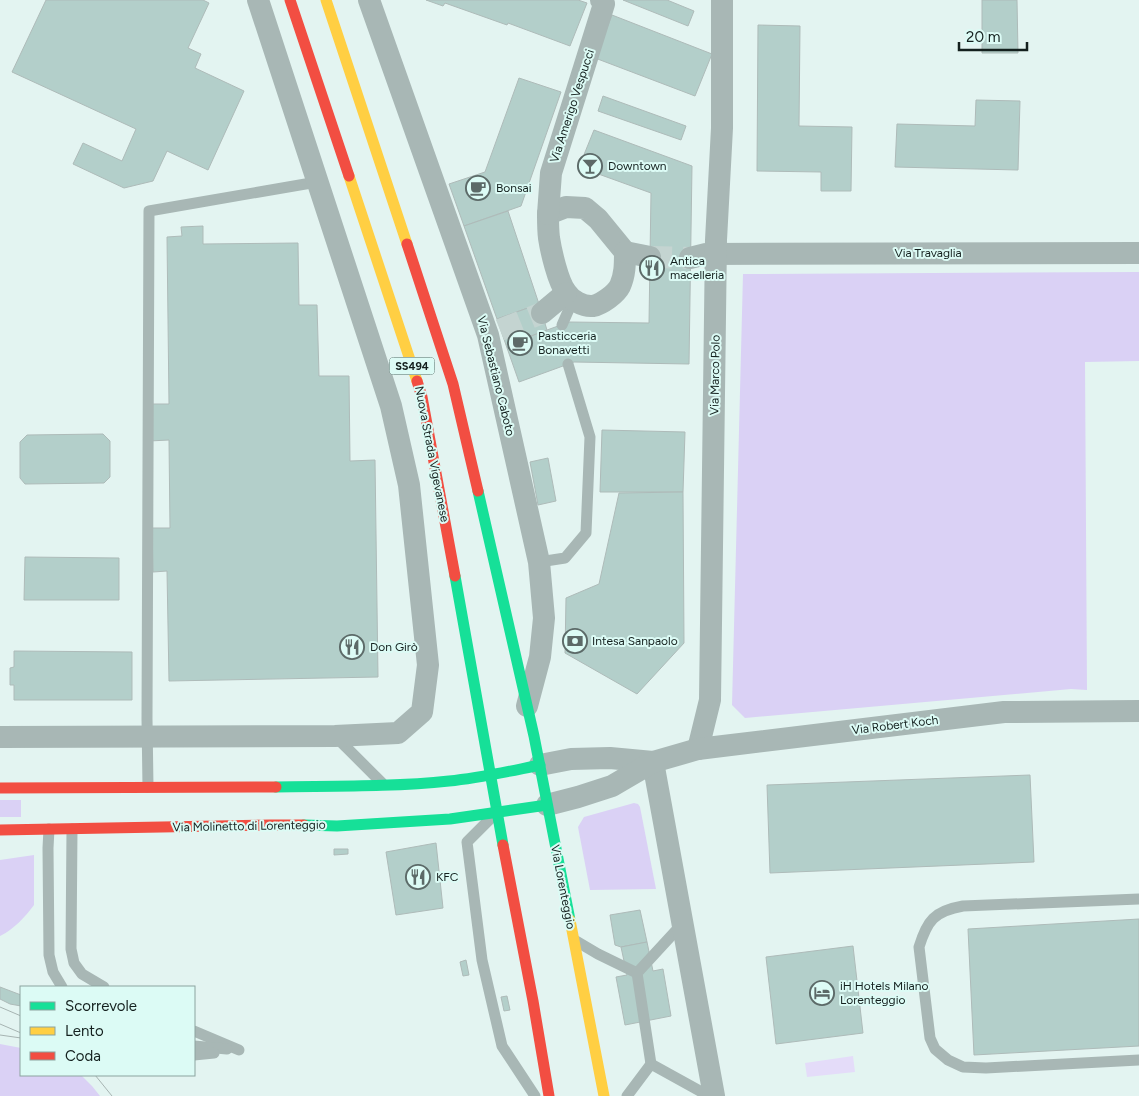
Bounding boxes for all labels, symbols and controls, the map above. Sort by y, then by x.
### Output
scale bar [959,20,1026,52]
text: 20 m [966,28,1000,46]
street label: Via Amerigo Vespucci [547,48,597,164]
bar icon: Downtown [577,153,603,179]
place label: Downtown [608,159,667,173]
cafe icon: Bonsai [465,175,491,201]
place label: Bonsai [496,181,531,195]
street label: Via Travaglia [894,246,962,260]
place label: Antica macelleria [670,254,724,282]
restaurant icon: Antica macelleria [639,255,665,281]
street label: Via Sebastiano Caboto [474,315,518,437]
place label: Pasticceria Bonavetti [538,329,596,357]
cafe icon: Pasticceria Bonavetti [507,330,533,356]
street label: Via Marco Polo [707,335,723,415]
road number: SS494 [390,358,434,374]
street label: Nuova Strada Vigevanese [412,385,452,524]
bank icon: Intesa Sanpaolo [562,628,588,654]
restaurant icon: Don Girò [339,634,365,660]
place label: Intesa Sanpaolo [592,634,678,648]
place label: Don Girò [370,640,418,654]
street label: Via Robert Koch [851,713,939,737]
street label: Via Molinetto di Lorenteggio [172,818,326,834]
street label: Via Lorenteggio [548,844,578,930]
restaurant icon: KFC [405,864,431,890]
place label: KFC [436,870,459,884]
place label: iH Hotels Milano Lorenteggio [840,979,928,1007]
hotel icon: iH Hotels Milano Lorenteggio [809,980,835,1006]
legend [20,986,195,1076]
text: Scorrevole [65,997,137,1015]
text: Lento [65,1022,104,1040]
text: Coda [65,1047,101,1065]

